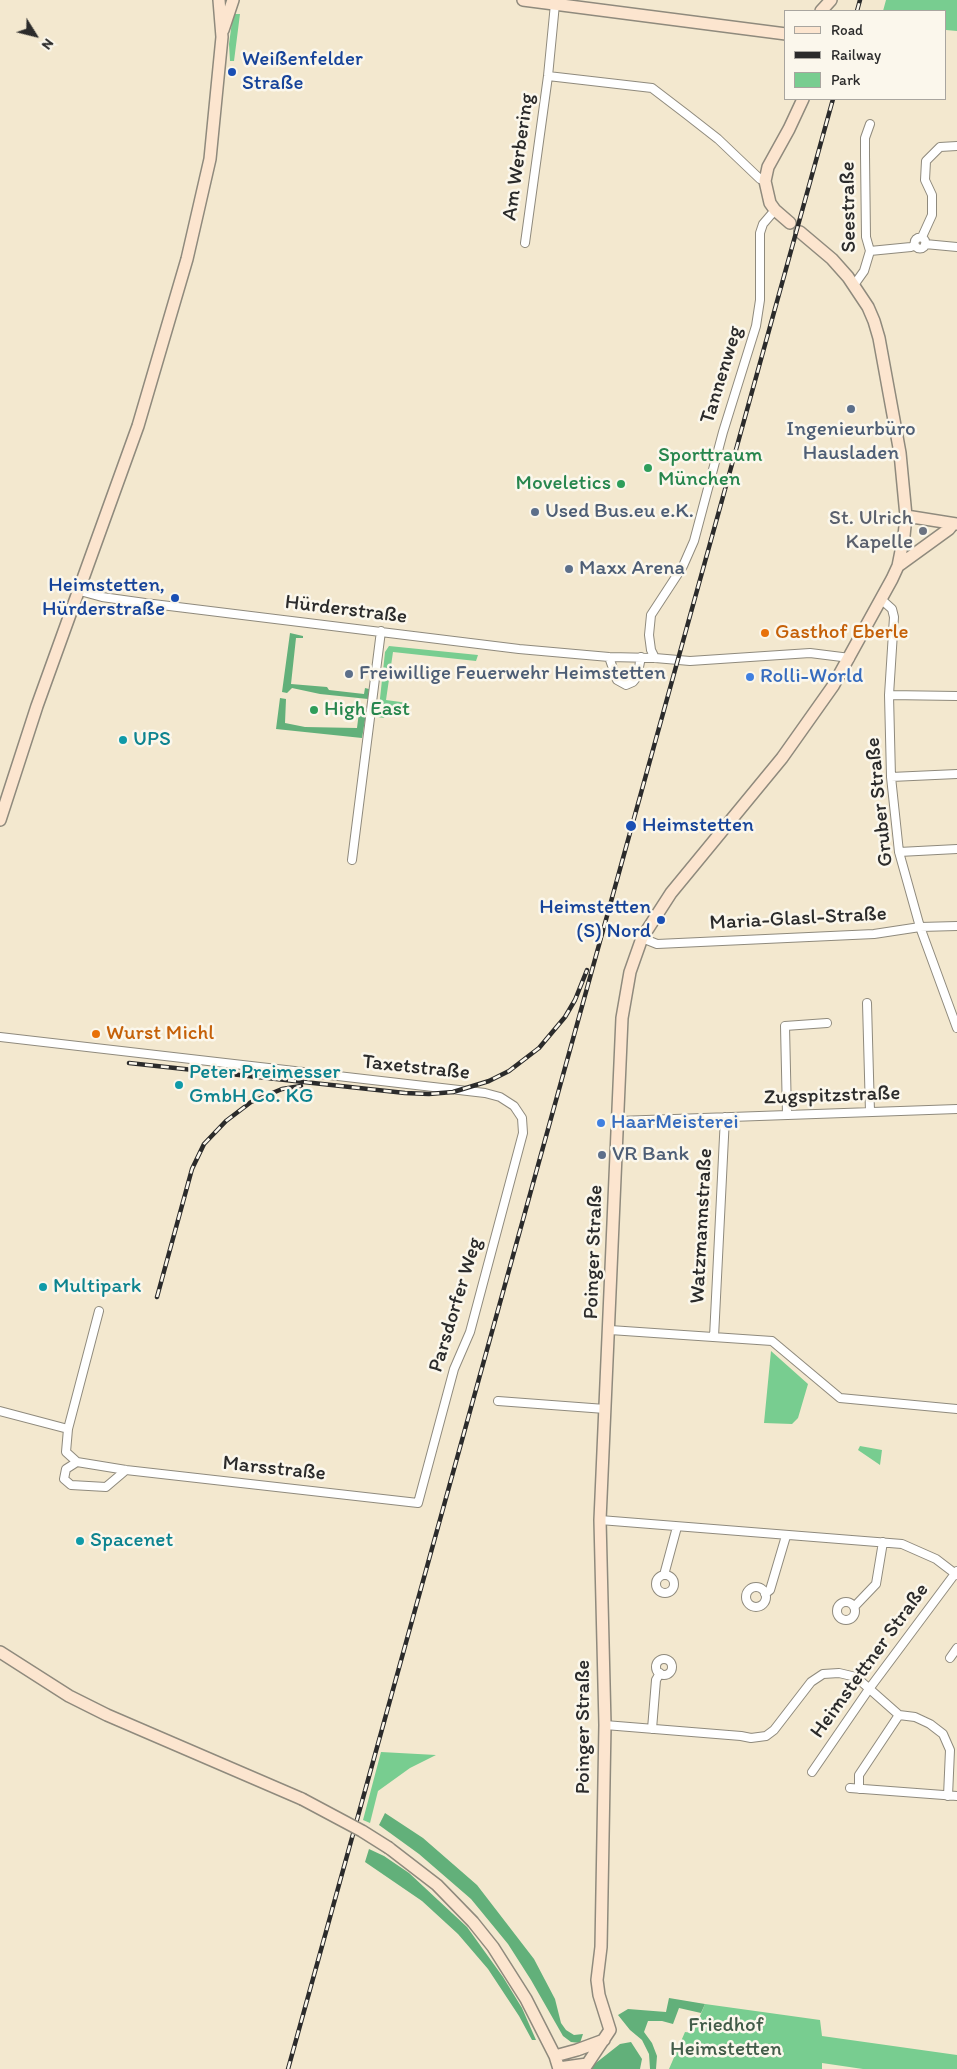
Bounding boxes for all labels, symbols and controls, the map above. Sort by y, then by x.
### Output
north arrow [10,10,60,60]
legend [784,10,947,100]
text: Road [831,21,863,39]
text: N [38,35,57,53]
text: Railway [831,46,881,64]
place label: Weißenfelder Straße [242,47,363,97]
marker: Weißenfelder Straße [226,66,238,78]
text: Park [831,71,861,89]
street label: Am Werbering [498,92,540,222]
street label: Seestraße [836,161,862,253]
street label: Tannenweg [695,323,749,427]
marker: Ingenieurbüro Hausladen [845,403,857,415]
place label: Ingenieurbüro Hausladen [786,417,916,467]
place label: Sporttraum München [658,443,763,493]
marker: Sporttraum München [642,462,654,474]
place label: Moveletics [516,471,611,497]
marker: Moveletics [615,478,627,490]
place label: Used Bus.eu e.K. [545,499,694,525]
marker: Used Bus.eu e.K. [529,506,541,518]
place label: St. Ulrich Kapelle [829,506,913,556]
marker: St. Ulrich Kapelle [917,525,929,537]
place label: Maxx Arena [579,556,685,582]
marker: Maxx Arena [563,563,575,575]
place label: Heimstetten, Hürderstraße [42,573,165,623]
street label: Hürderstraße [283,590,409,630]
marker: Heimstetten, Hürderstraße [169,592,181,604]
place label: Gasthof Eberle [775,620,909,646]
marker: Gasthof Eberle [759,627,771,639]
place label: Freiwillige Feuerwehr Heimstetten [359,661,666,687]
place label: Rolli-World [760,664,863,690]
marker: Freiwillige Feuerwehr Heimstetten [343,668,355,680]
marker: Rolli-World [744,671,756,683]
place label: High East [324,697,410,723]
marker: High East [308,704,320,716]
place label: UPS [133,727,171,753]
marker: UPS [117,734,129,746]
street label: Gruber Straße [861,736,899,868]
place label: Heimstetten [642,813,754,839]
marker: Heimstetten [624,819,638,833]
place label: Heimstetten (S) Nord [539,895,651,945]
street label: Maria-Glasl-Straße [709,902,887,936]
marker: Heimstetten (S) Nord [655,914,667,926]
place label: Wurst Michl [106,1021,214,1047]
marker: Wurst Michl [90,1028,102,1040]
street label: Taxetstraße [361,1050,471,1086]
place label: Peter Preimesser GmbH Co. KG [189,1060,340,1110]
marker: Peter Preimesser GmbH Co. KG [173,1079,185,1091]
street label: Zugspitzstraße [763,1081,901,1111]
place label: HaarMeisterei [611,1110,739,1136]
marker: HaarMeisterei [595,1117,607,1129]
place label: VR Bank [612,1142,689,1168]
street label: Watzmannstraße [685,1148,719,1304]
marker: VR Bank [596,1149,608,1161]
street label: Poinger Straße [579,1184,609,1320]
street label: Parsdorfer Weg [424,1235,488,1375]
place label: Multipark [53,1274,141,1300]
marker: Multipark [37,1281,49,1293]
street label: Marsstraße [221,1451,327,1487]
place label: Spacenet [90,1528,173,1554]
marker: Spacenet [74,1535,86,1547]
street label: Heimstettner Straße [805,1578,935,1744]
street label: Poinger Straße [571,1660,597,1794]
park label: Friedhof Heimstetten [670,2013,782,2063]

